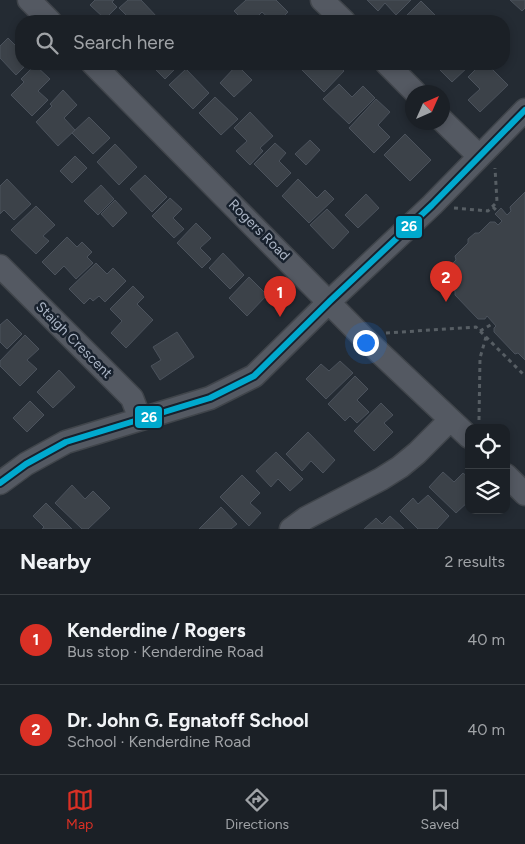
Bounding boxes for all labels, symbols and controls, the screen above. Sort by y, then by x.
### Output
search box [15,15,510,70]
icon: search [33,29,61,57]
text: Search here [73,31,175,54]
north arrow [405,85,450,130]
street label: Rogers Road [225,196,293,264]
line badge: 26 [395,215,423,239]
text: 26 [401,218,417,235]
pin: 2 [430,261,462,302]
pin: 1 [264,276,296,317]
street label: Staigh Crescent [32,298,116,382]
your location [353,330,379,356]
line badge: 26 [134,405,163,429]
text: 26 [141,409,157,426]
map controls [465,424,510,514]
button: locate [465,424,510,469]
button: layers [465,469,510,514]
text: Nearby [20,549,91,574]
text: 2 results [445,552,505,571]
text: Kenderdine / Rogers [67,619,246,642]
text: 1 [33,630,39,649]
text: 40 m [467,630,505,649]
text: Bus stop · Kenderdine Road [67,642,264,661]
text: Dr. John G. Egnatoff School [67,709,309,732]
text: 2 [31,720,41,739]
text: 40 m [467,720,505,739]
text: School · Kenderdine Road [67,732,251,751]
tab: Map [66,786,94,833]
tab: Directions [225,786,289,833]
tab: Saved [421,786,459,833]

